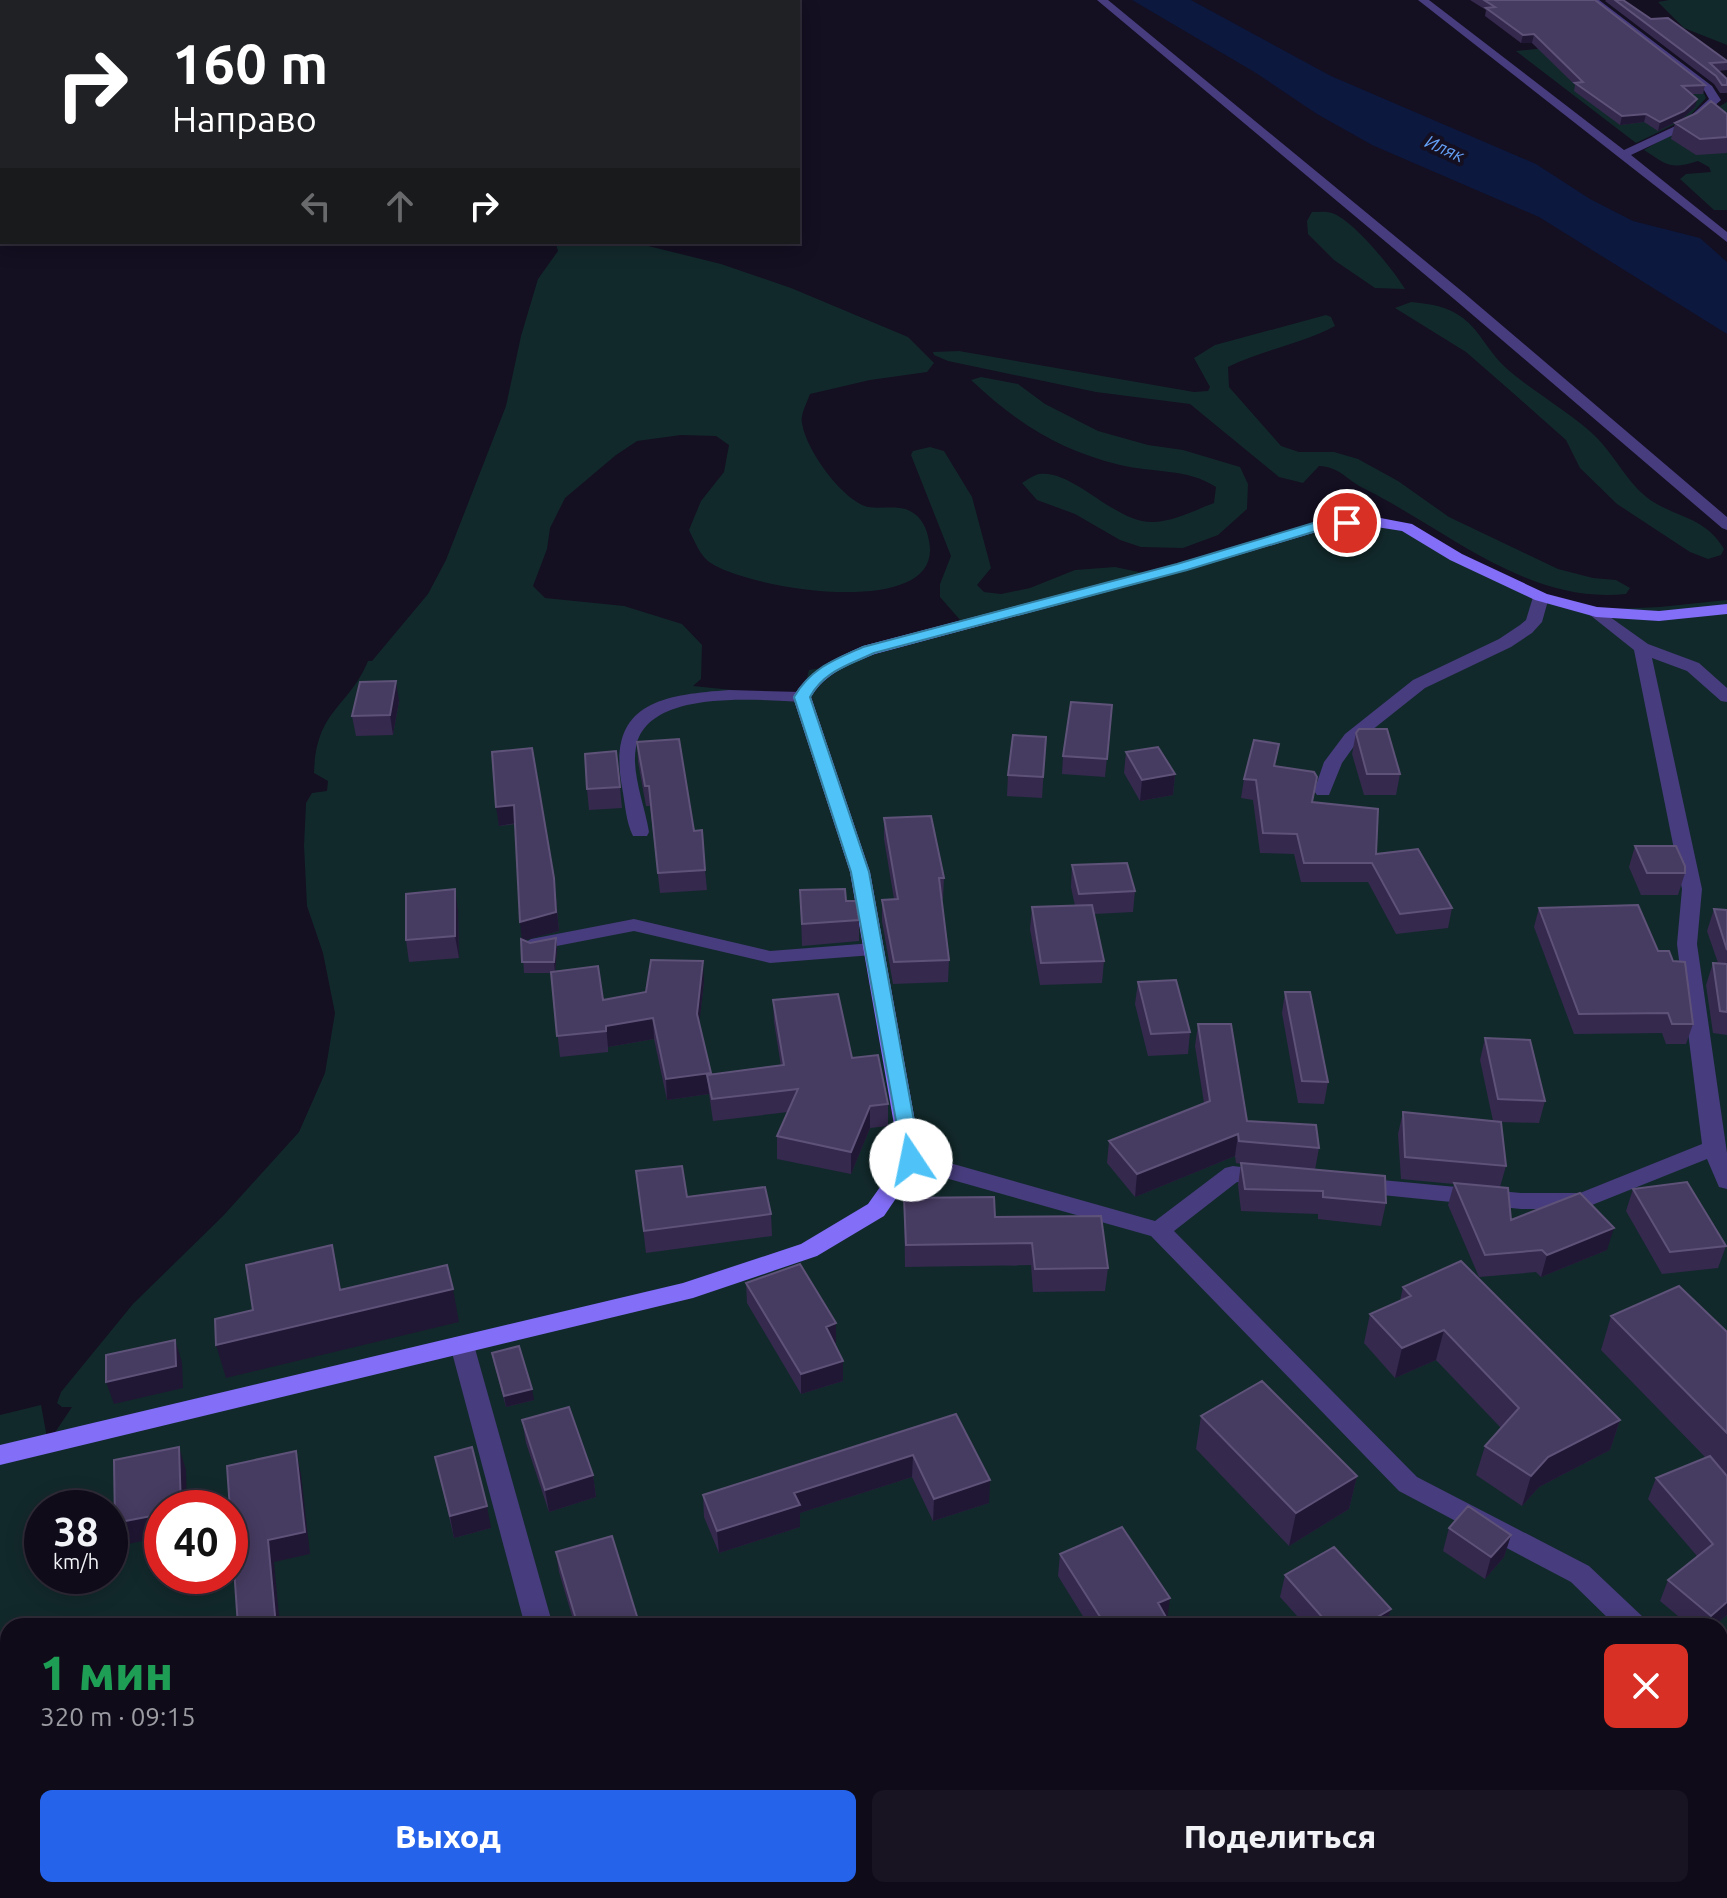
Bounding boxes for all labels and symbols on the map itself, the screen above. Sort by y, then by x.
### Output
water label: Иляк [1422,131,1468,166]
pin [1313,489,1381,557]
position arrow [869,1118,953,1202]
speed limit sign: 40 [144,1490,248,1594]

